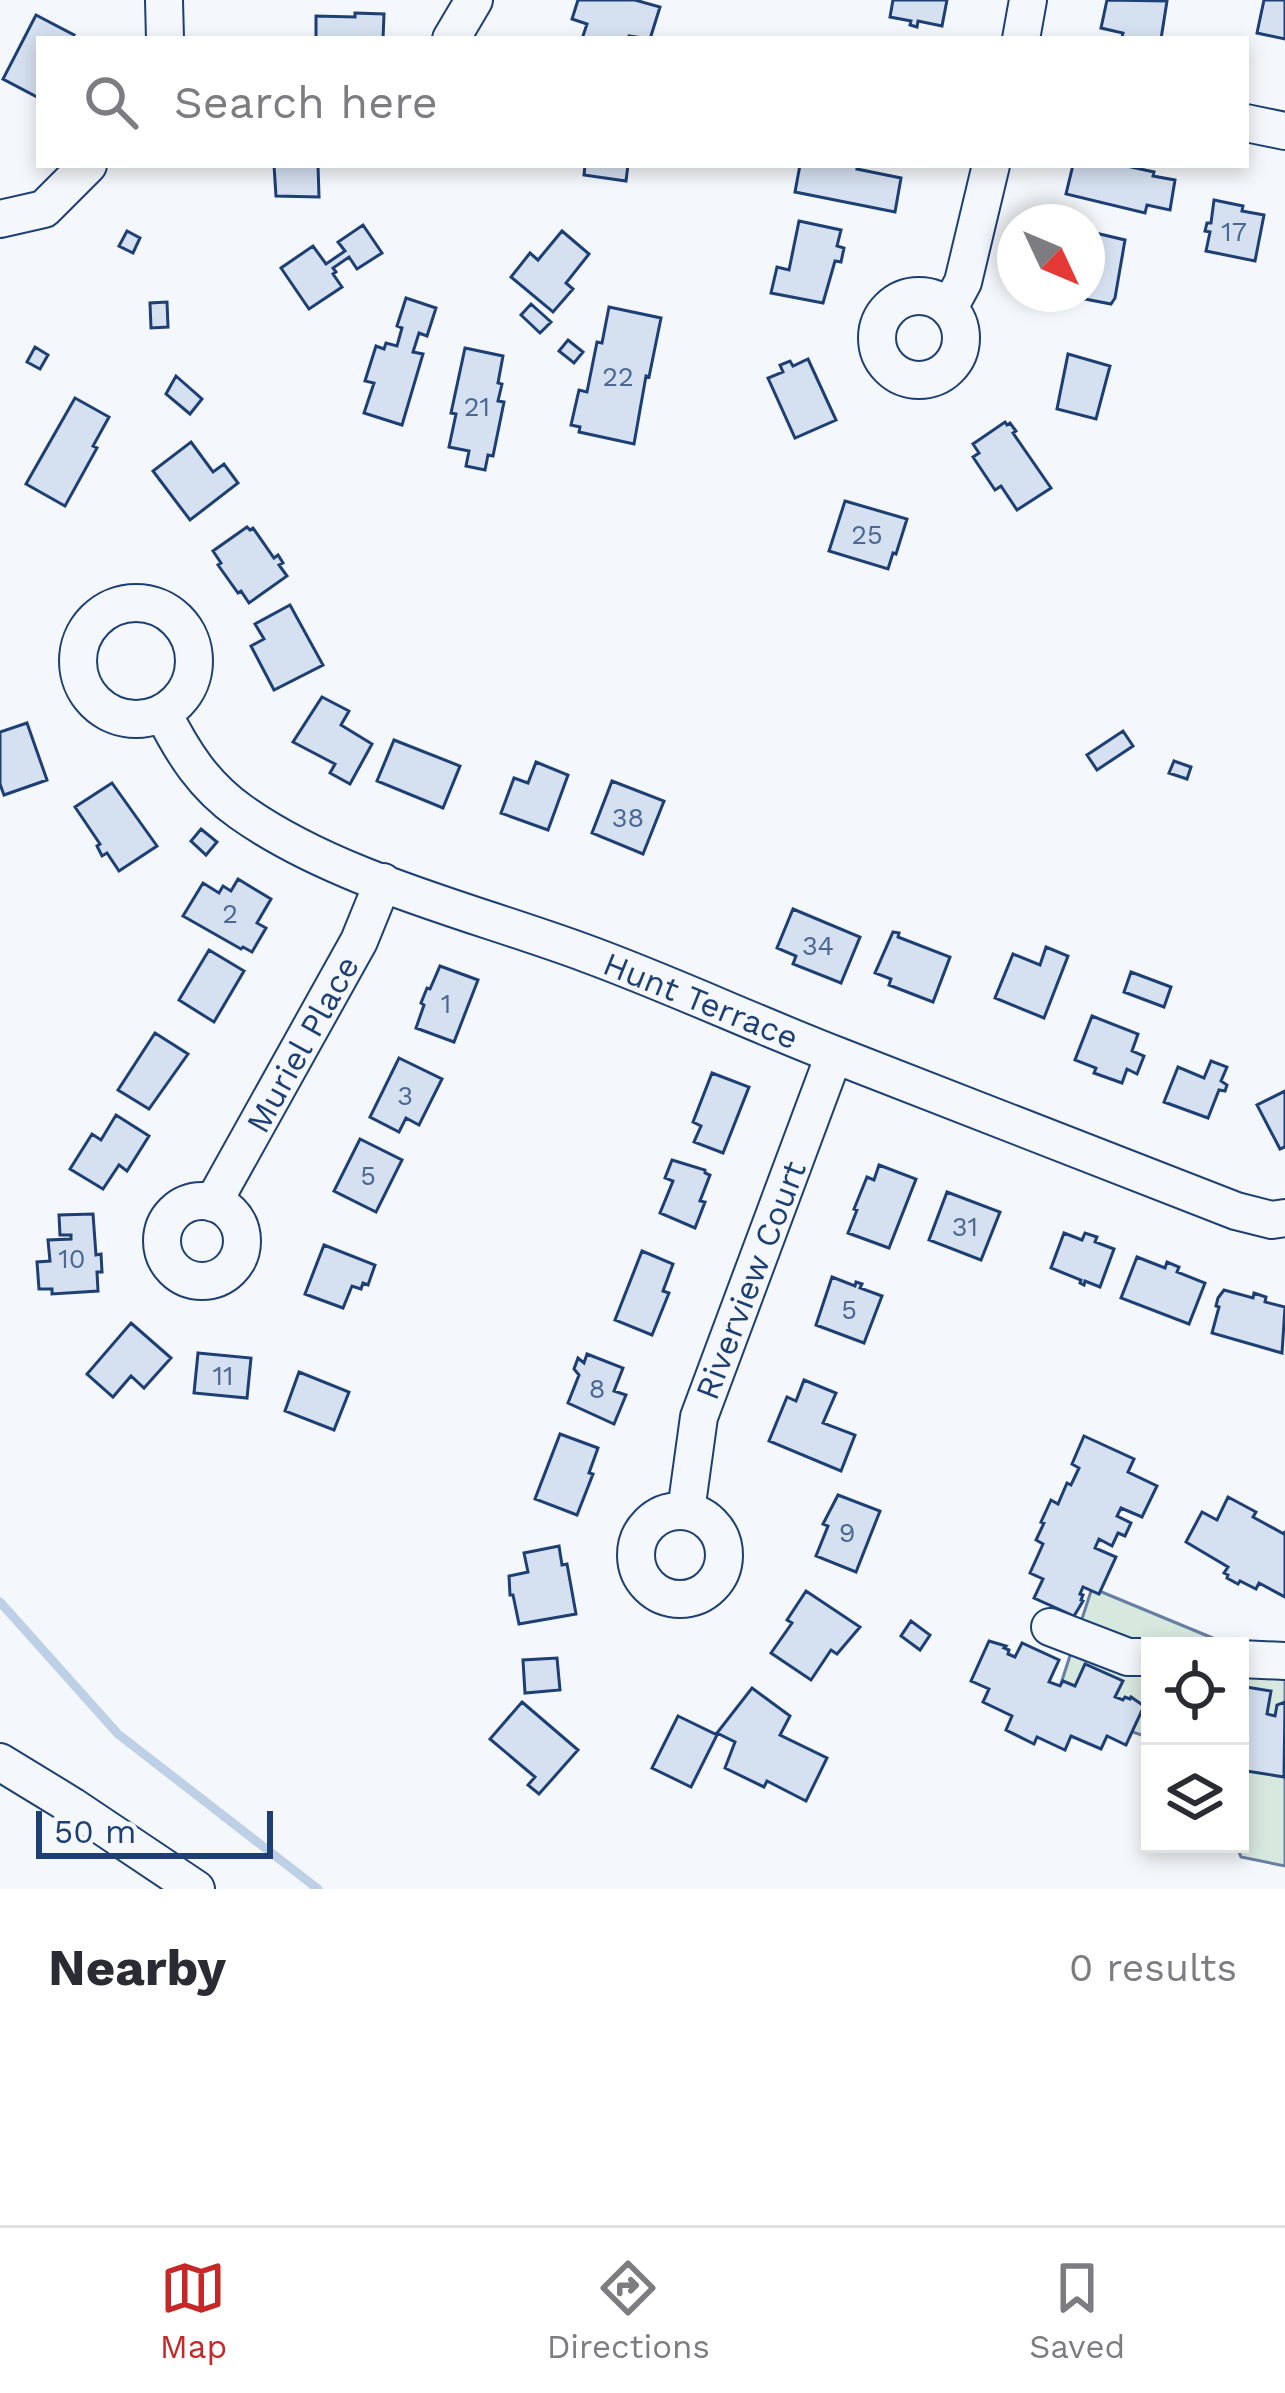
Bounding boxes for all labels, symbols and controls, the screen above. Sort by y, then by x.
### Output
search box [36,36,1249,168]
icon: search [78,69,144,135]
text: Search here [174,76,438,129]
north arrow [997,204,1105,312]
house number: 17 [1221,216,1247,248]
house number: 22 [602,361,634,393]
house number: 21 [464,391,490,423]
house number: 25 [851,519,883,551]
house number: 38 [612,802,644,834]
house number: 2 [222,898,238,930]
house number: 34 [802,930,834,962]
street label: Hunt Terrace [598,944,804,1057]
street label: Muriel Place [238,949,367,1139]
house number: 1 [441,988,451,1020]
house number: 3 [397,1080,413,1112]
street label: Riverview Court [687,1155,814,1405]
house number: 5 [360,1160,376,1192]
house number: 31 [952,1211,978,1243]
house number: 10 [58,1243,86,1275]
house number: 5 [841,1294,857,1326]
house number: 11 [212,1360,234,1392]
house number: 8 [589,1373,605,1405]
house number: 9 [839,1517,855,1549]
map controls [1141,1637,1249,1853]
button: locate [1141,1637,1249,1745]
button: layers [1141,1745,1249,1853]
scale bar [36,1805,273,1858]
text: 50 m [54,1812,136,1851]
text: Nearby [48,1938,226,1997]
text: 0 results [1069,1945,1237,1990]
tab: Map [160,2255,227,2366]
tab: Directions [547,2255,710,2366]
tab: Saved [1029,2255,1125,2366]

